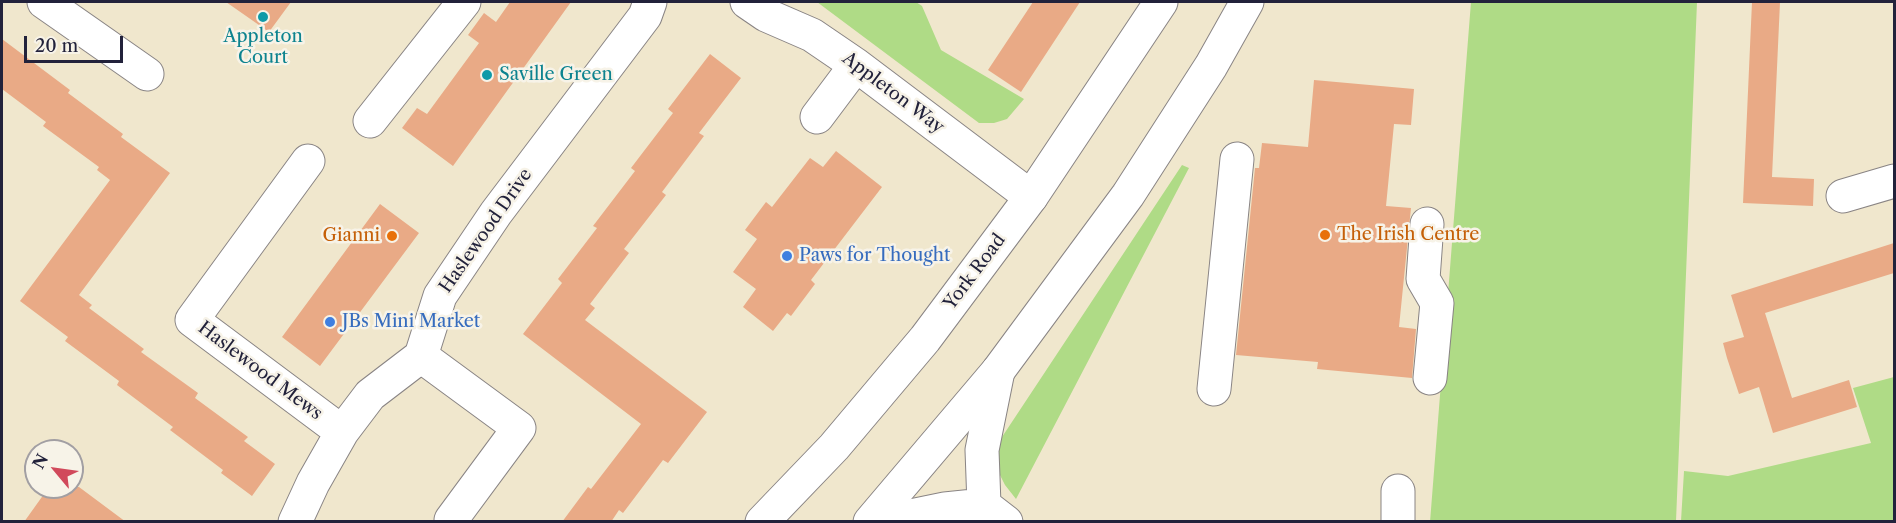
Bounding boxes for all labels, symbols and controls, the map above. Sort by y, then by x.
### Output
marker: Appleton Court [256,10,270,24]
scale bar [27,24,126,62]
place label: Appleton Court [223,26,303,68]
text: 20 m [35,35,78,57]
street label: Appleton Way [838,48,948,138]
place label: Saville Green [499,64,613,86]
marker: Saville Green [480,68,494,82]
street label: Haslewood Drive [435,165,537,297]
place label: The Irish Centre [1337,224,1479,246]
place label: Gianni [323,225,380,247]
marker: The Irish Centre [1318,228,1332,242]
marker: Gianni [385,229,399,243]
street label: York Road [940,230,1010,314]
place label: Paws for Thought [799,245,950,267]
marker: Paws for Thought [780,249,794,263]
place label: JBs Mini Market [342,311,480,333]
marker: JBs Mini Market [323,315,337,329]
street label: Haslewood Mews [194,317,326,425]
north arrow [24,439,84,499]
text: N [28,450,52,472]

